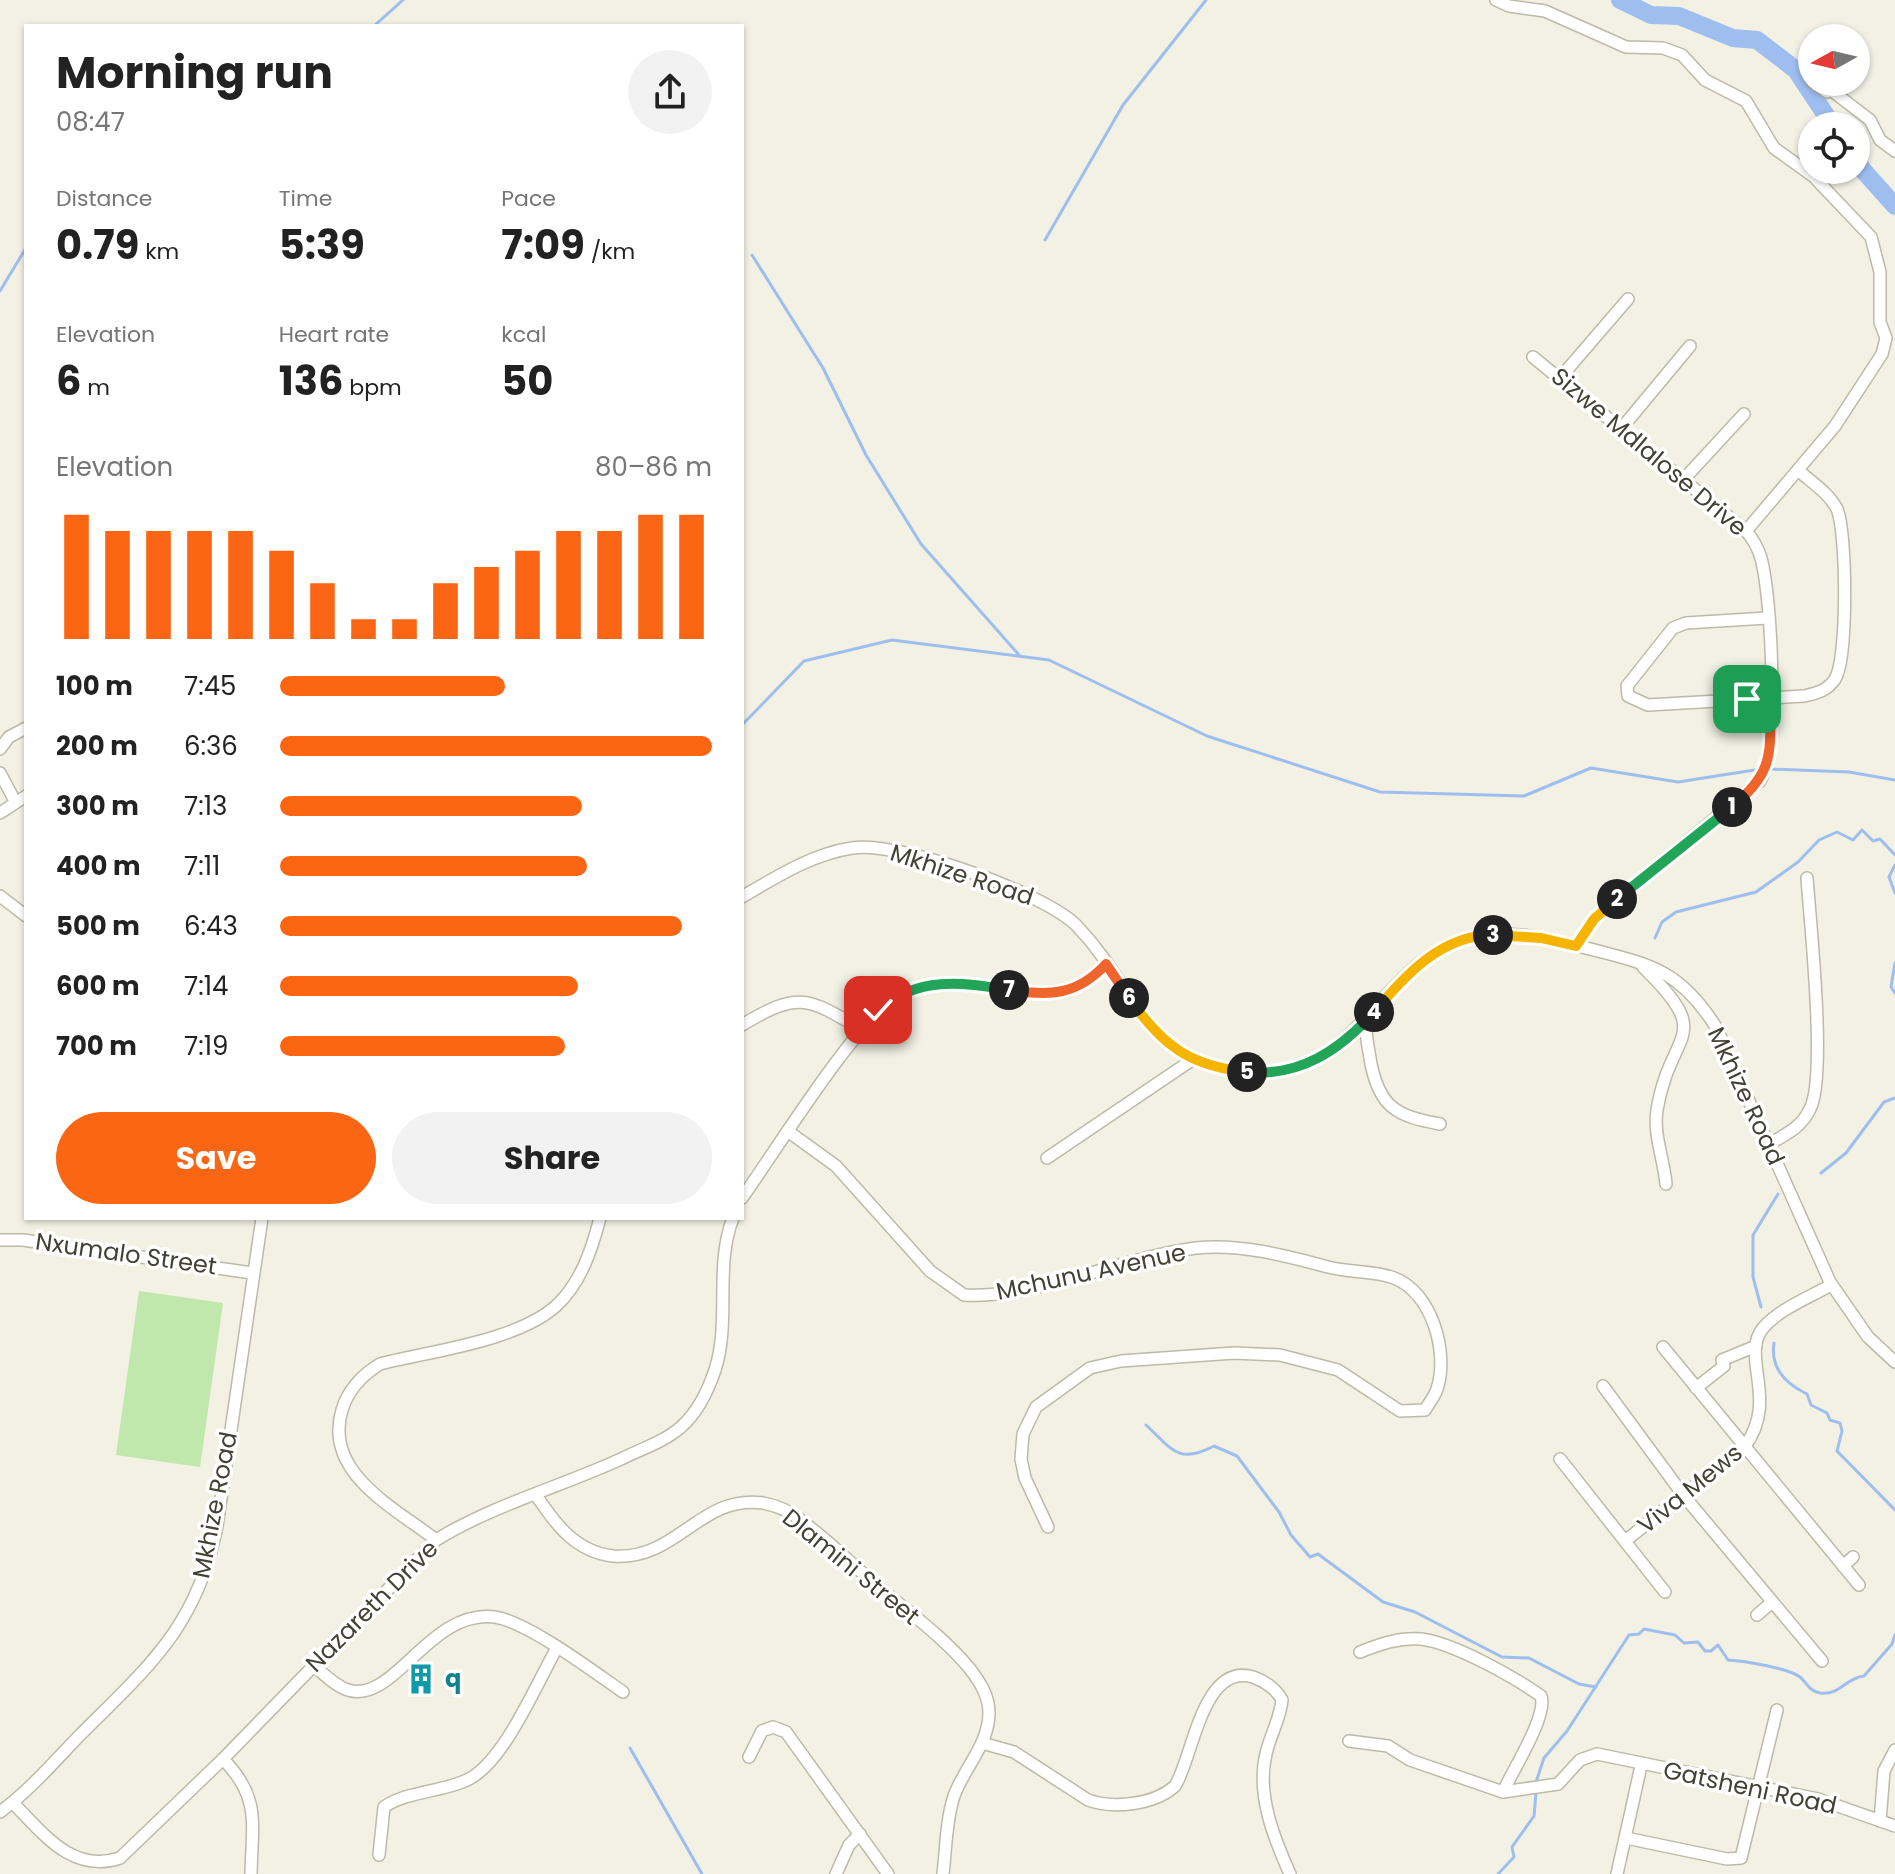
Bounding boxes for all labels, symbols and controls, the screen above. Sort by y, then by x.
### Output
north arrow [1798,24,1870,96]
map controls [1798,24,1870,184]
text: Morning run [56,42,333,103]
button: share [628,50,712,134]
text: 08:47 [56,104,125,140]
button: locate [1798,112,1870,184]
text: Distance [56,183,152,214]
text: Time [279,183,332,214]
text: Pace [501,183,556,214]
text: 0.79 [56,217,139,273]
text: 5:39 [279,217,365,273]
text: 7:09 [501,217,585,273]
text: km [139,236,179,267]
text: /km [585,236,635,267]
text: Elevation [56,319,155,350]
text: Heart rate [279,319,389,350]
text: kcal [501,319,546,350]
text: 6 [56,353,81,409]
text: 136 [279,353,343,409]
text: 50 [501,353,553,409]
street label: Sizwe Mdlalose Drive [1544,360,1754,543]
text: m [81,372,110,403]
text: bpm [343,372,402,403]
text: Elevation [56,449,173,485]
text: 80–86 m [595,449,712,485]
pin [1713,665,1781,733]
text: 100 m [56,668,133,704]
text: 7:45 [184,668,236,704]
icon: arrive [1725,677,1769,721]
text: 200 m [56,728,138,764]
text: 6:36 [184,728,238,764]
pin: 1 [1712,787,1752,827]
text: 300 m [56,788,139,824]
text: 7:13 [184,788,227,824]
text: 1 [1728,791,1736,822]
street label: Mkhize Road [886,836,1038,913]
text: 400 m [56,848,141,884]
text: 7:11 [184,848,220,884]
pin: 2 [1597,879,1637,919]
text: 2 [1611,883,1623,914]
text: 500 m [56,908,140,944]
text: 6:43 [184,908,238,944]
pin: 3 [1473,915,1513,955]
text: 3 [1486,919,1500,950]
text: 600 m [56,968,140,1004]
text: 7:14 [184,968,228,1004]
pin: 7 [989,970,1029,1010]
text: 7 [1003,974,1015,1005]
pin [844,976,912,1044]
pin: 6 [1109,978,1149,1018]
text: 6 [1122,982,1136,1013]
icon: check [856,988,900,1032]
pin: 4 [1354,992,1394,1032]
text: 4 [1367,996,1381,1027]
street label: Mkhize Road [1700,1021,1793,1170]
text: 700 m [56,1028,137,1064]
text: 7:19 [184,1028,228,1064]
pin: 5 [1227,1052,1267,1092]
text: 5 [1240,1056,1254,1087]
button: Save [56,1112,376,1204]
button: Share [392,1112,712,1204]
street label: Nxumalo Street [33,1224,219,1283]
street label: Mchunu Avenue [993,1235,1189,1308]
street label: Mkhize Road [184,1429,245,1581]
street label: Viva Mews [1630,1436,1749,1541]
street label: Dlamini Street [776,1501,927,1632]
street label: Nazareth Drive [298,1532,445,1679]
building icon: q [404,1662,438,1696]
place label: q [445,1662,461,1695]
street label: Gatsheni Road [1660,1753,1840,1822]

